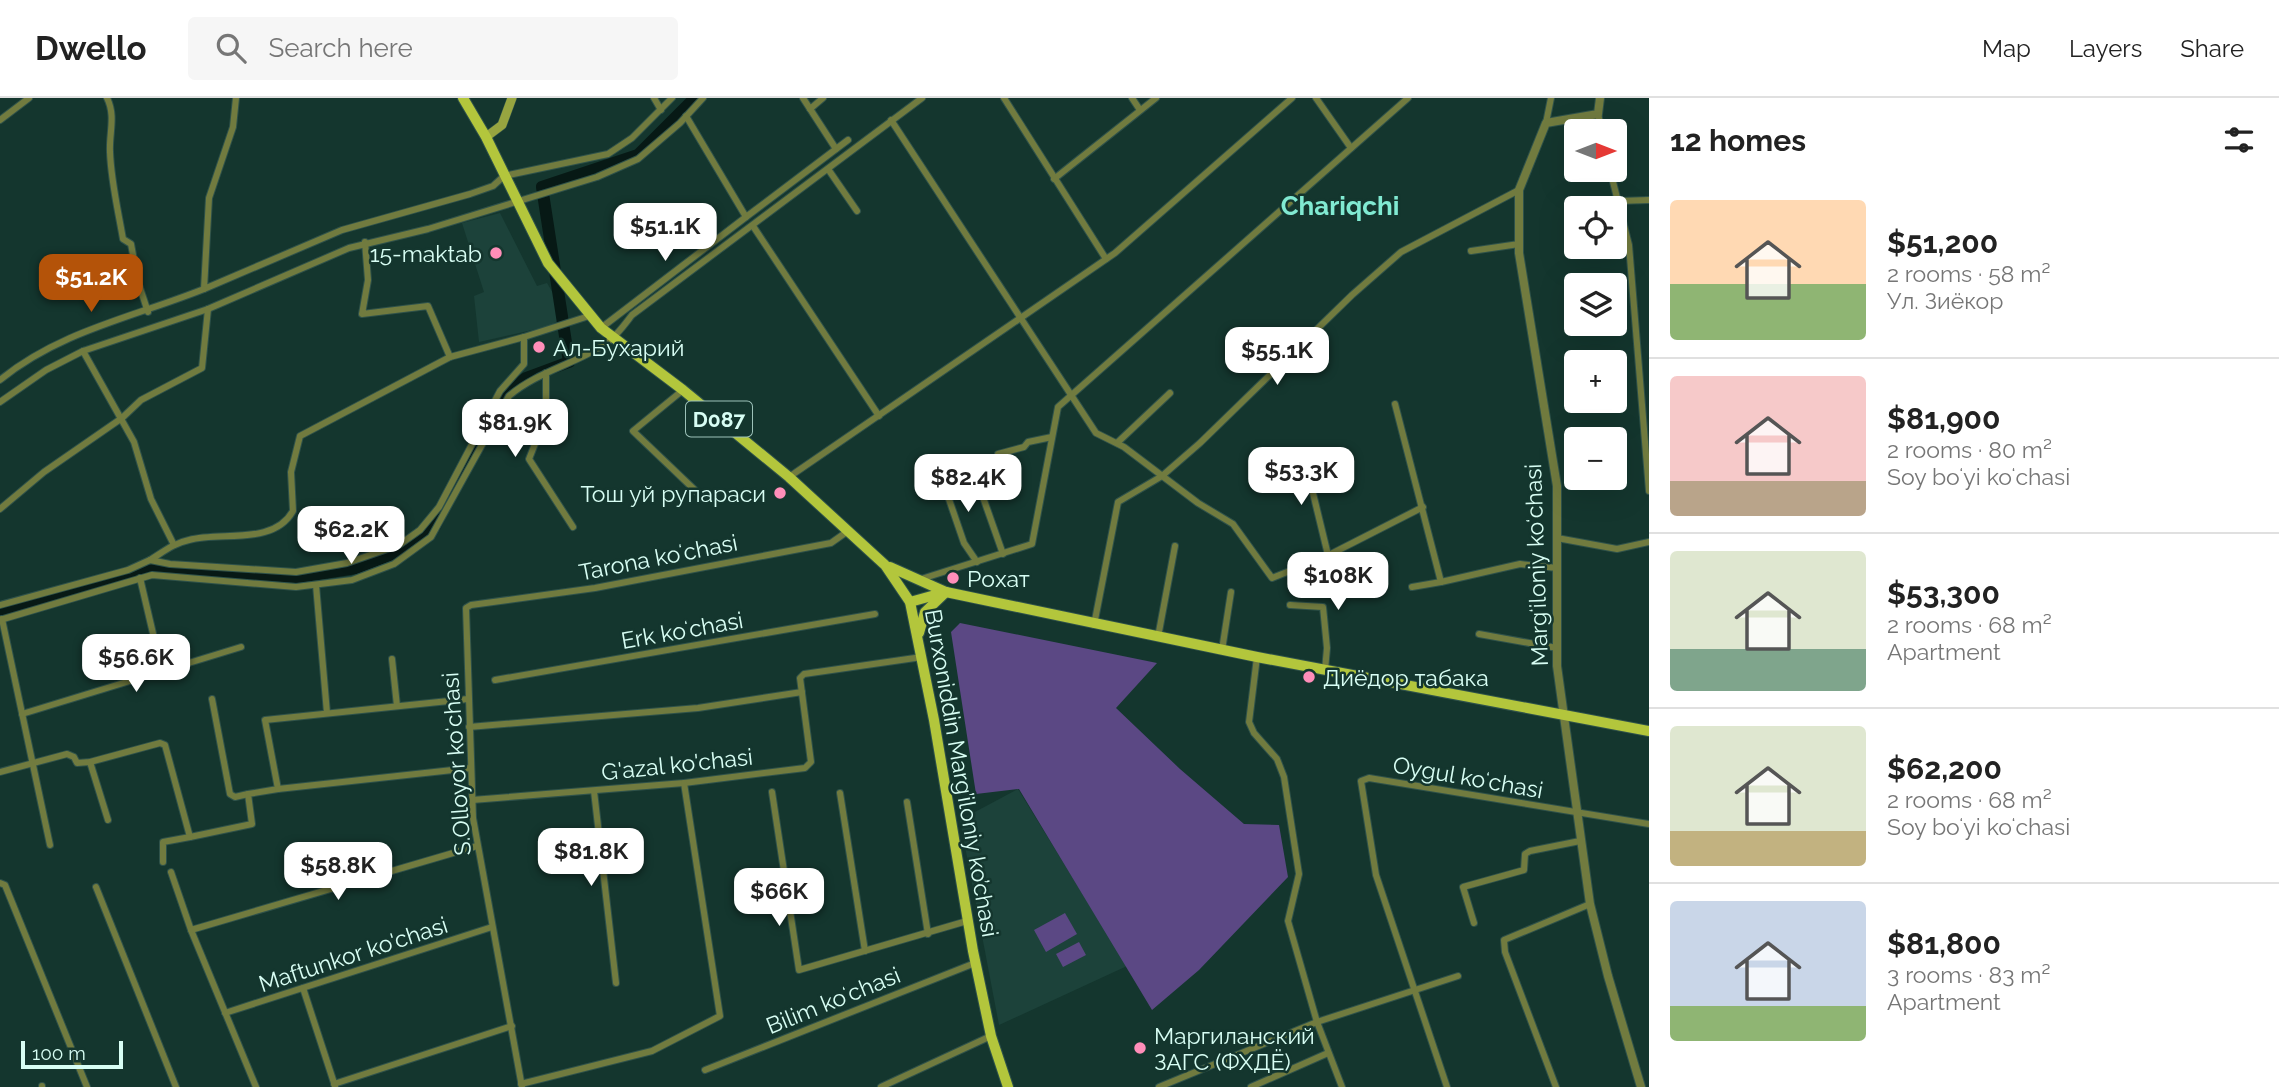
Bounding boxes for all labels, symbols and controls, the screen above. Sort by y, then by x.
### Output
search box [188,17,678,80]
text: Dwello [35,29,146,68]
icon: search [212,29,250,67]
text: Search here [268,33,413,63]
text: Map [1982,34,2031,63]
text: Layers [2069,34,2142,63]
text: Share [2180,34,2244,63]
north arrow [1564,119,1628,182]
map controls [1564,119,1627,490]
icon: filters [2220,121,2258,159]
text: 12 homes [1670,123,1806,158]
district label: Chariqchi [1281,191,1399,221]
button: locate [1564,196,1627,259]
pin: $51.1K [608,204,722,263]
text: $51.1K [630,212,700,239]
text: $51,200 [1887,225,1998,260]
icon: home [1726,228,1810,312]
place label: 15-maktab [370,240,482,267]
marker: 15-maktab [488,245,504,261]
pin: $51.2K [34,254,148,314]
text: 2 rooms · 58 m² [1887,260,2050,287]
text: $51.2K [55,263,127,290]
button: layers [1564,273,1627,336]
text: Ул. Зиёкор [1887,287,2003,314]
pin: $55.1K [1220,328,1334,387]
place label: Ал-Бухарий [553,334,684,361]
text: $55.1K [1241,336,1313,363]
marker: Ал-Бухарий [531,339,547,355]
button: + [1564,350,1627,413]
pin: $81.9K [458,400,572,459]
text: $81,900 [1887,401,2000,436]
road number: D087 [686,402,752,436]
icon: home [1726,404,1810,488]
text: $81.9K [478,408,552,435]
button: − [1564,427,1627,490]
text: 2 rooms · 80 m² [1887,436,2052,463]
pin: $53.3K [1244,448,1358,507]
pin: $82.4K [911,454,1025,514]
text: $53.3K [1264,456,1338,483]
text: $82.4K [930,463,1006,490]
street label: Margʻiloniy koʻchasi [1519,463,1553,667]
text: Soy boʻyi koʻchasi [1887,463,2070,490]
place label: Тош уй рупараси [580,480,766,507]
marker: Тош уй рупараси [772,485,788,501]
pin: $62.2K [294,506,408,566]
text: $62.2K [313,515,389,542]
street label: Tarona koʻchasi [576,528,740,586]
pin: $108K [1289,552,1387,612]
text: $108K [1303,561,1373,588]
place label: Рохат [967,565,1030,592]
marker: Рохат [945,570,961,586]
text: $53,300 [1887,576,2000,611]
icon: home [1726,579,1810,663]
street label: Erk koʻchasi [619,606,745,654]
street label: Burxoniddin Marg’iloniy ko’chasi [920,607,1004,939]
text: 2 rooms · 68 m² [1887,611,2052,638]
pin: $56.6K [79,634,193,694]
text: Apartment [1887,638,2001,665]
text: $56.6K [98,643,174,670]
place label: Диёдор табака [1323,664,1489,691]
marker: Диёдор табака [1301,669,1317,685]
street label: S.Olloyor koʻchasi [436,671,476,857]
street label: G'azal ko'chasi [600,743,754,785]
street label: Oygul koʻchasi [1391,751,1545,803]
text: $62,200 [1887,751,2002,786]
icon: home [1726,754,1810,838]
text: 2 rooms · 68 m² [1887,786,2052,813]
text: Soy boʻyi koʻchasi [1887,813,2070,840]
pin: $81.8K [534,828,648,888]
text: $81.8K [554,837,628,864]
pin: $58.8K [281,842,395,902]
text: $58.8K [300,851,376,878]
pin: $66K [738,868,820,928]
text: $66K [750,877,808,904]
street label: Maftunkor ko'chasi [255,911,451,997]
text: $81,800 [1887,926,2001,961]
icon: home [1726,929,1810,1013]
street label: Bilim koʻchasi [762,961,904,1039]
text: 3 rooms · 83 m² [1887,961,2050,988]
text: Apartment [1887,988,2001,1015]
place label: Маргиланский ЗАГС (ФХДЁ) [1154,1022,1315,1075]
scale bar [21,1038,122,1070]
marker: Маргиланский ЗАГС (ФХДЁ) [1132,1040,1148,1056]
text: 100 m [32,1042,86,1064]

